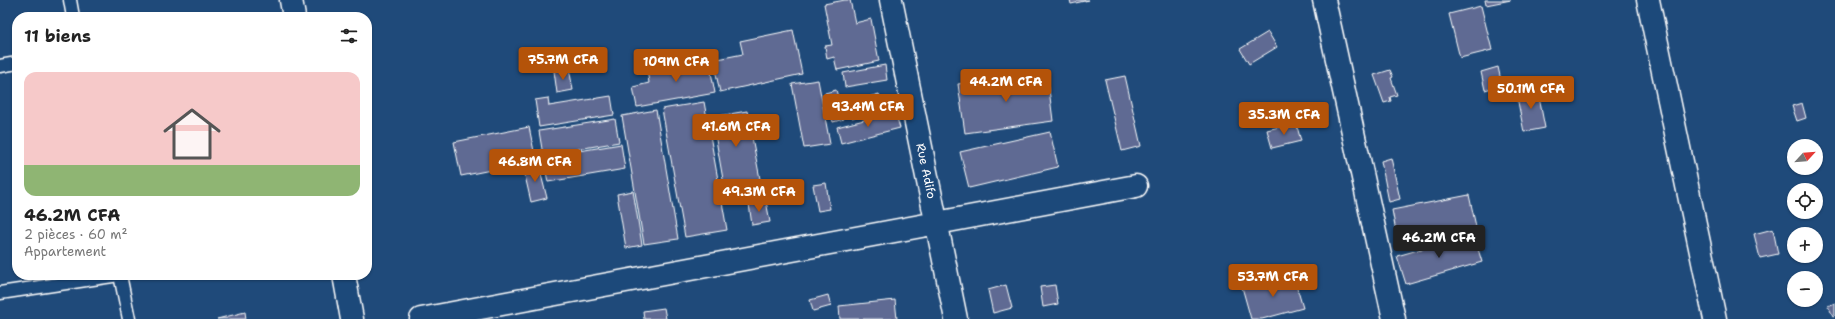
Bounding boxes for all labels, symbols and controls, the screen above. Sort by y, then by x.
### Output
text: 11 biens [24,25,91,47]
icon: filters [338,25,360,47]
pin: 75.7M CFA [517,47,609,81]
pin: 109M CFA [635,49,717,83]
text: 75.7M CFA [528,51,598,68]
text: 109M CFA [643,53,709,70]
pin: 44.2M CFA [960,69,1052,103]
text: 44.2M CFA [969,73,1043,90]
pin: 50.1M CFA [1485,76,1577,110]
text: 50.1M CFA [1497,80,1565,97]
pin: 93.4M CFA [822,94,914,128]
icon: home [156,98,228,170]
text: 93.4M CFA [832,98,904,115]
pin: 35.3M CFA [1238,102,1330,136]
text: 35.3M CFA [1248,106,1320,123]
pin: 41.6M CFA [690,114,782,148]
text: 41.6M CFA [701,118,771,135]
north arrow [1787,139,1823,175]
map controls [1787,139,1823,307]
street label: Rue Adifo [912,142,940,200]
pin: 46.8M CFA [489,149,581,183]
text: 46.8M CFA [498,153,572,170]
pin: 49.3M CFA [713,179,805,213]
text: 49.3M CFA [722,183,796,200]
button: locate [1787,183,1823,219]
text: 46.2M CFA [24,204,120,226]
pin: 46.2M CFA [1393,225,1485,259]
text: 2 pièces · 60 m² [24,226,127,243]
button: + [1787,227,1823,263]
text: 46.2M CFA [1402,229,1476,246]
text: Appartement [24,243,106,260]
pin: 53.7M CFA [1227,264,1319,298]
text: 53.7M CFA [1237,268,1309,285]
button: − [1787,271,1823,307]

